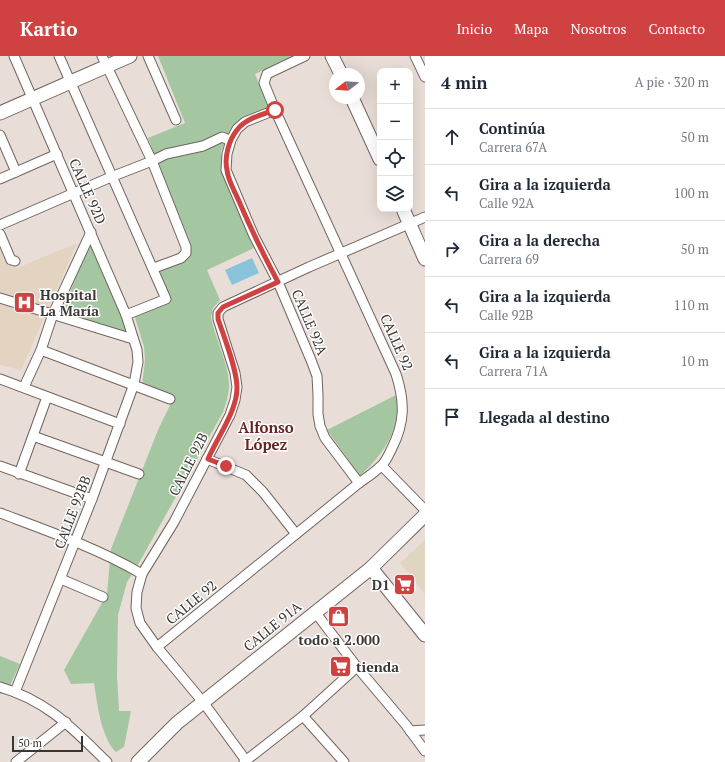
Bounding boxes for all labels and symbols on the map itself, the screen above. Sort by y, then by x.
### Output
north arrow [329,68,365,104]
route start [266,101,284,119]
street label: CALLE 92D [65,155,111,227]
place label: Hospital La María [40,285,99,320]
street label: CALLE 92A [288,286,333,358]
hospital icon: Hospital La María [12,289,38,315]
street label: CALLE 92 [376,311,418,373]
district label: Alfonso López [238,417,294,454]
street label: CALLE 92B [164,429,212,499]
route end [217,457,235,475]
street label: CALLE 92BB [49,473,95,551]
supermarket icon: D1 [392,571,418,597]
place label: D1 [372,575,390,594]
street label: CALLE 92 [162,576,220,628]
street label: CALLE 91A [239,596,305,655]
shop icon: todo a 2.000 [326,604,352,630]
place label: todo a 2.000 [298,630,380,649]
supermarket icon: tienda [328,653,354,679]
place label: tienda [356,657,399,676]
scale bar [12,734,83,753]

